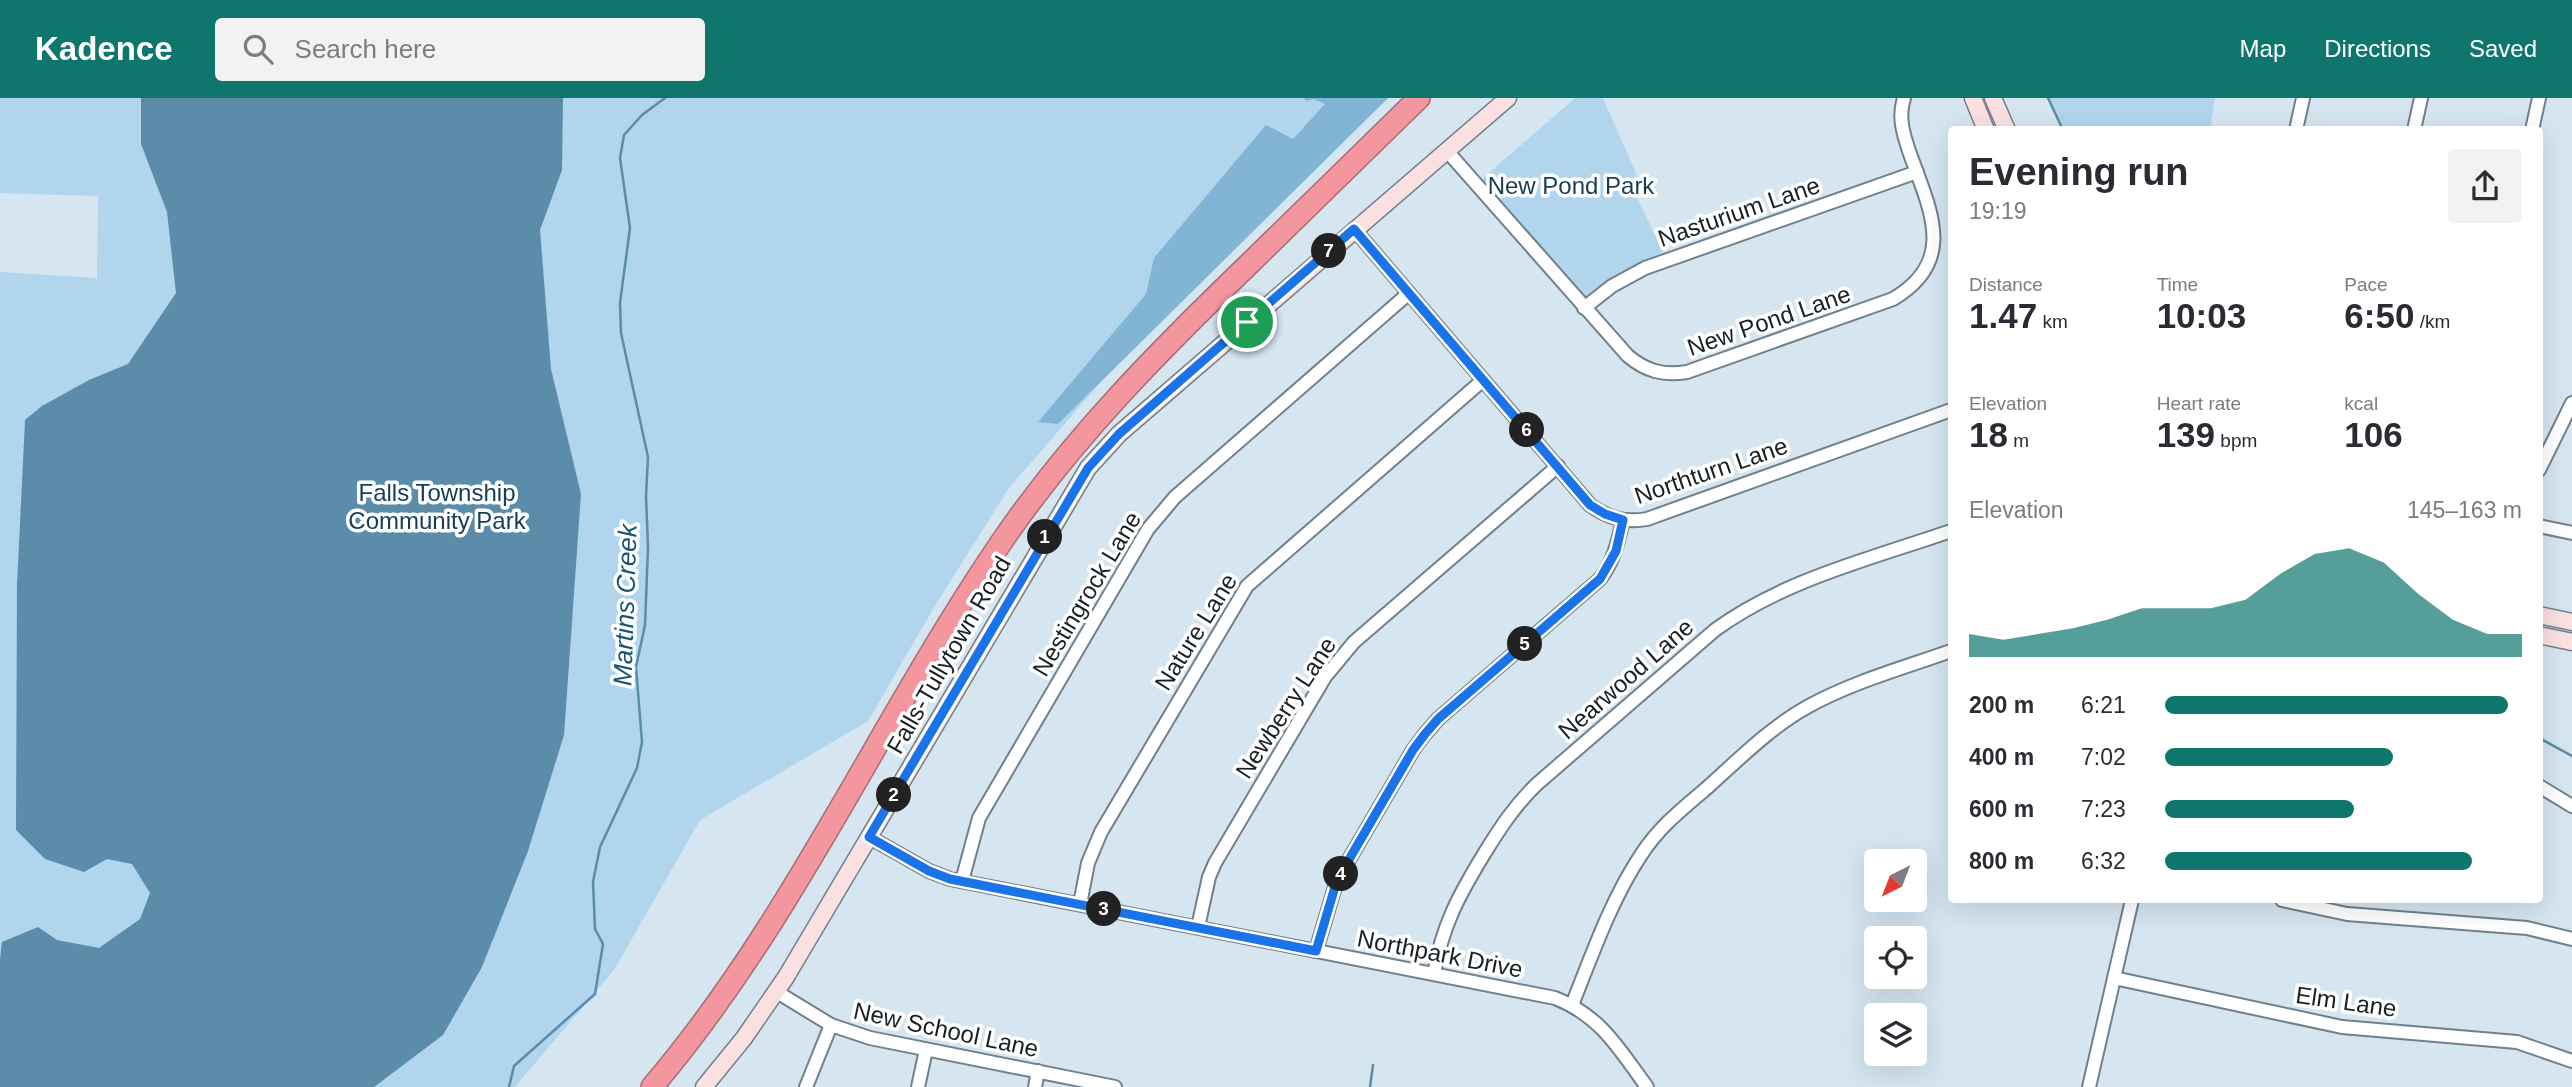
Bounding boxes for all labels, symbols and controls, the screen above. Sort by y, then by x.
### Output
search box [215,18,705,81]
text: Kadence [35,30,173,67]
icon: search [239,30,277,68]
text: Search here [295,34,436,64]
text: Map [2240,35,2286,62]
text: Directions [2324,35,2431,62]
text: Saved [2469,35,2537,62]
button: share [2448,149,2522,223]
text: Evening run [1969,151,2189,193]
street label: Nasturium Lane [1654,171,1823,252]
park label: New Pond Park [1488,172,1655,199]
text: 19:19 [1969,198,2027,224]
pin: 7 [1312,234,1346,268]
text: 7 [1323,240,1334,261]
text: Distance [1969,274,2043,295]
text: Time [2157,274,2198,295]
text: Pace [2344,274,2388,295]
street label: New Pond Lane [1684,280,1854,361]
pin [1217,292,1277,352]
text: 1.47 [1969,296,2037,335]
text: 10:03 [2157,296,2246,335]
text: 6:50 [2344,296,2414,335]
icon: arrive [1228,303,1266,341]
text: km [2037,311,2068,332]
text: /km [2414,311,2450,332]
text: Elevation [1969,393,2047,414]
text: Heart rate [2157,393,2241,414]
text: kcal [2344,393,2378,414]
pin: 6 [1510,412,1544,448]
text: 18 [1969,415,2008,454]
text: 139 [2157,415,2215,454]
text: 106 [2344,415,2403,454]
text: 6 [1521,419,1532,440]
text: m [2008,430,2029,451]
text: bpm [2215,430,2257,451]
street label: Northturn Lane [1631,432,1791,509]
park label: Falls Township Community Park [348,479,527,534]
text: Elevation [1969,497,2064,523]
text: 145–163 m [2407,497,2522,523]
street label: Nestingrock Lane [1027,507,1146,681]
pin: 1 [1028,520,1062,555]
water label: Martins Creek [607,522,643,686]
text: 1 [1039,526,1050,547]
street label: Falls-Tullytown Road [881,551,1016,758]
street label: Nature Lane [1149,569,1242,695]
street label: Nearwood Lane [1553,613,1698,744]
pin: 5 [1508,626,1542,662]
street label: Newberry Lane [1230,632,1341,783]
text: 5 [1519,633,1530,654]
text: 200 m [1969,692,2034,718]
text: 6:21 [2081,692,2126,718]
text: 400 m [1969,744,2034,770]
text: 7:02 [2081,744,2126,770]
pin: 2 [876,778,912,812]
text: 2 [888,784,899,805]
text: 600 m [1969,796,2034,822]
text: 7:23 [2081,796,2126,822]
text: 800 m [1969,848,2034,874]
text: 6:32 [2081,848,2126,874]
north arrow [1864,849,1927,912]
map controls [1864,849,1927,1066]
pin: 4 [1324,856,1358,892]
text: 4 [1335,863,1346,884]
pin: 3 [1086,892,1122,926]
text: 3 [1098,898,1109,919]
street label: Northpark Drive [1355,924,1525,983]
button: locate [1864,926,1927,989]
street label: Elm Lane [2294,981,2398,1022]
street label: New School Lane [851,997,1041,1062]
button: layers [1864,1003,1927,1066]

